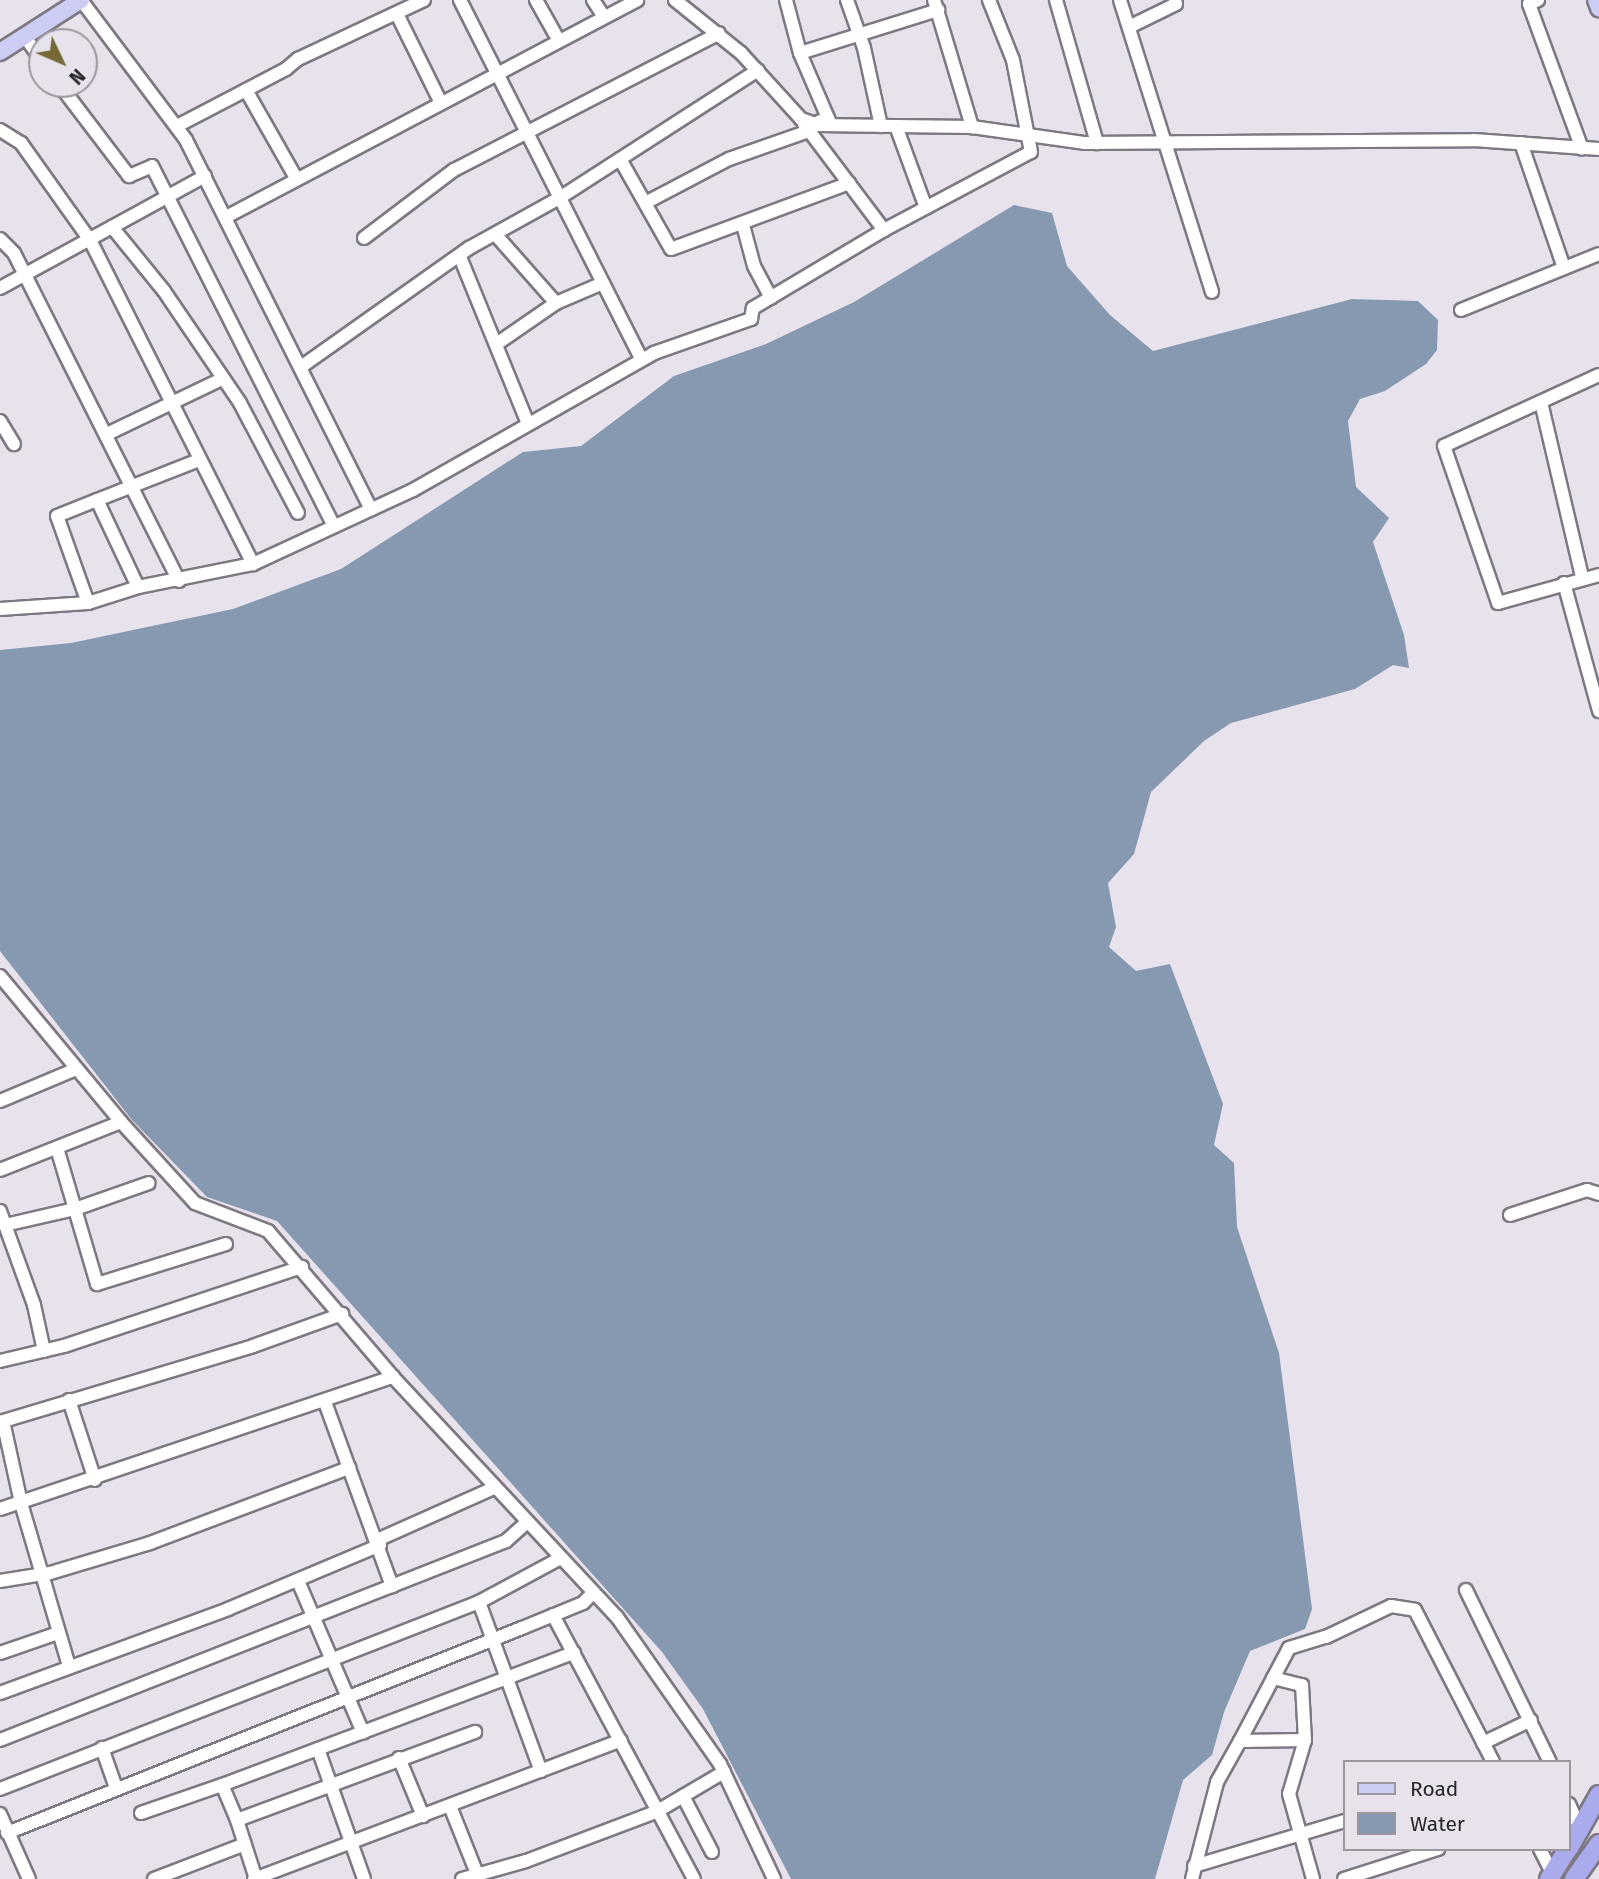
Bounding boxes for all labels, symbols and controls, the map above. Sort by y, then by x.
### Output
north arrow [28,28,98,98]
text: N [64,64,90,89]
legend [1344,1760,1571,1851]
text: Road [1410,1776,1458,1802]
text: Water [1410,1811,1465,1837]

